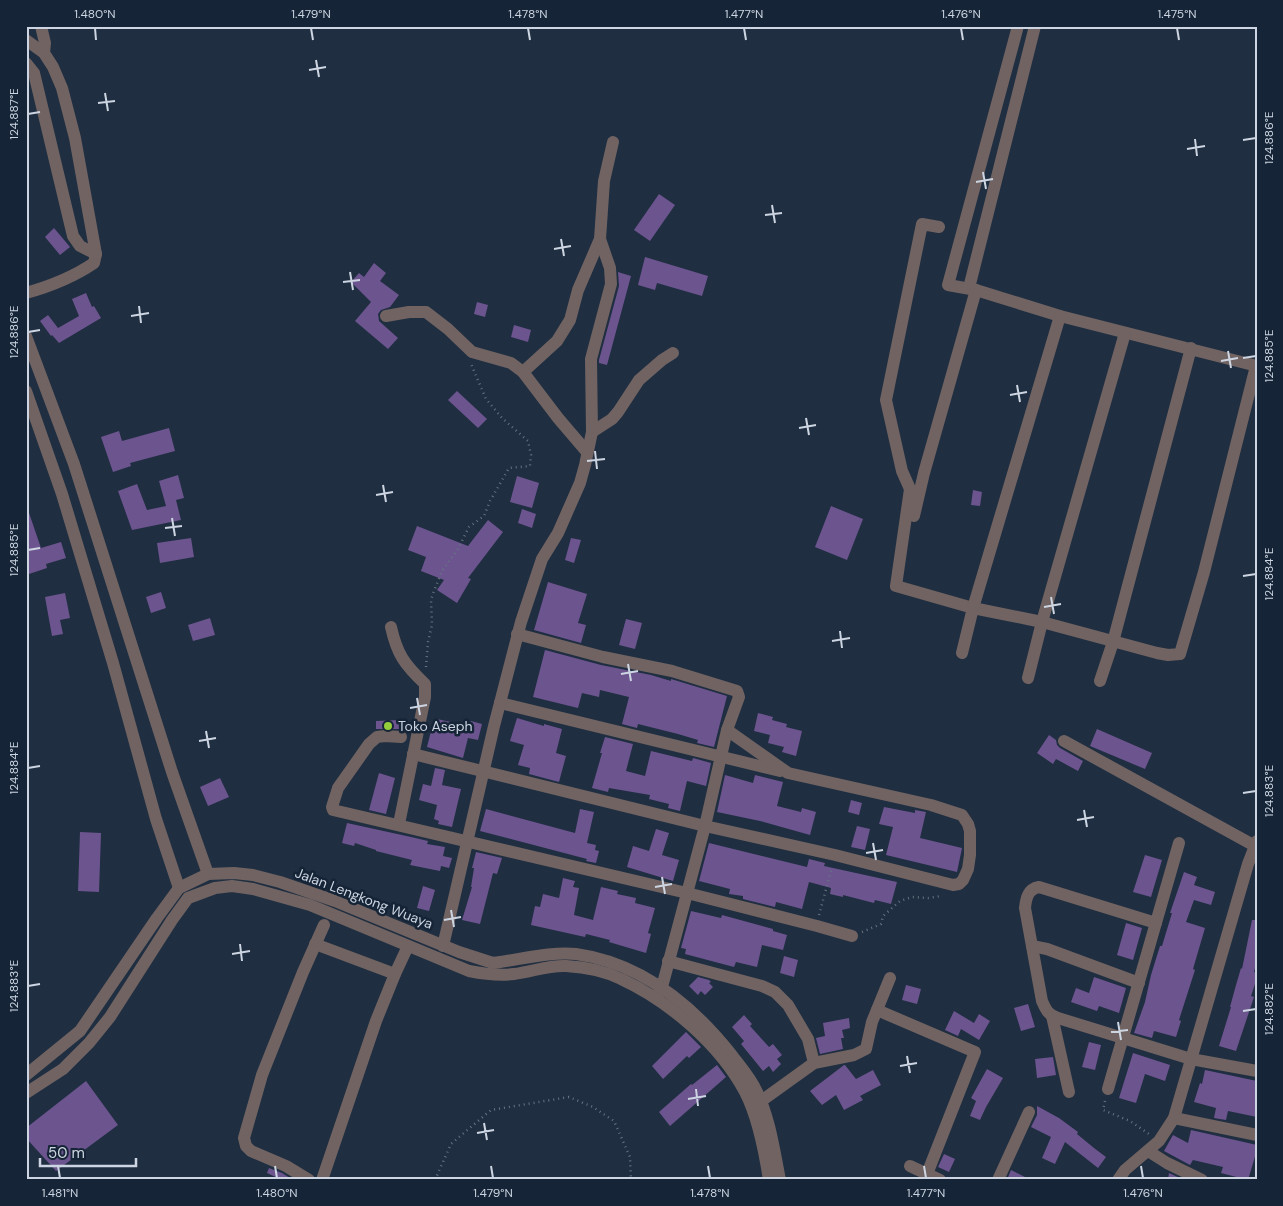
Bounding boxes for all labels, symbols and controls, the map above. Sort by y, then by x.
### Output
text: 1.480°N [74,6,116,22]
text: 1.479°N [291,6,331,22]
text: 1.478°N [508,6,548,22]
text: 1.477°N [725,6,763,22]
text: 1.476°N [941,6,981,22]
text: 1.475°N [1157,6,1197,22]
text: 124.887°E [6,88,22,140]
text: 124.886°E [1261,111,1277,165]
text: 124.886°E [6,305,22,359]
text: 124.885°E [1261,329,1277,382]
text: 124.885°E [6,523,22,576]
text: 124.884°E [1261,547,1277,600]
place label: Toko Aseph [398,717,473,735]
marker: Toko Aseph [382,720,394,732]
text: 124.884°E [6,741,22,794]
text: 124.883°E [1261,764,1277,817]
street label: Jalan Lengkong Wuaya [293,863,435,933]
text: 124.883°E [6,959,22,1012]
text: 124.882°E [1261,983,1277,1035]
scale bar [40,1136,136,1168]
text: 50 m [48,1143,85,1163]
text: 1.481°N [42,1185,78,1201]
text: 1.480°N [256,1185,298,1201]
text: 1.479°N [473,1185,513,1201]
text: 1.478°N [690,1185,730,1201]
text: 1.477°N [907,1185,945,1201]
text: 1.476°N [1123,1185,1163,1201]

